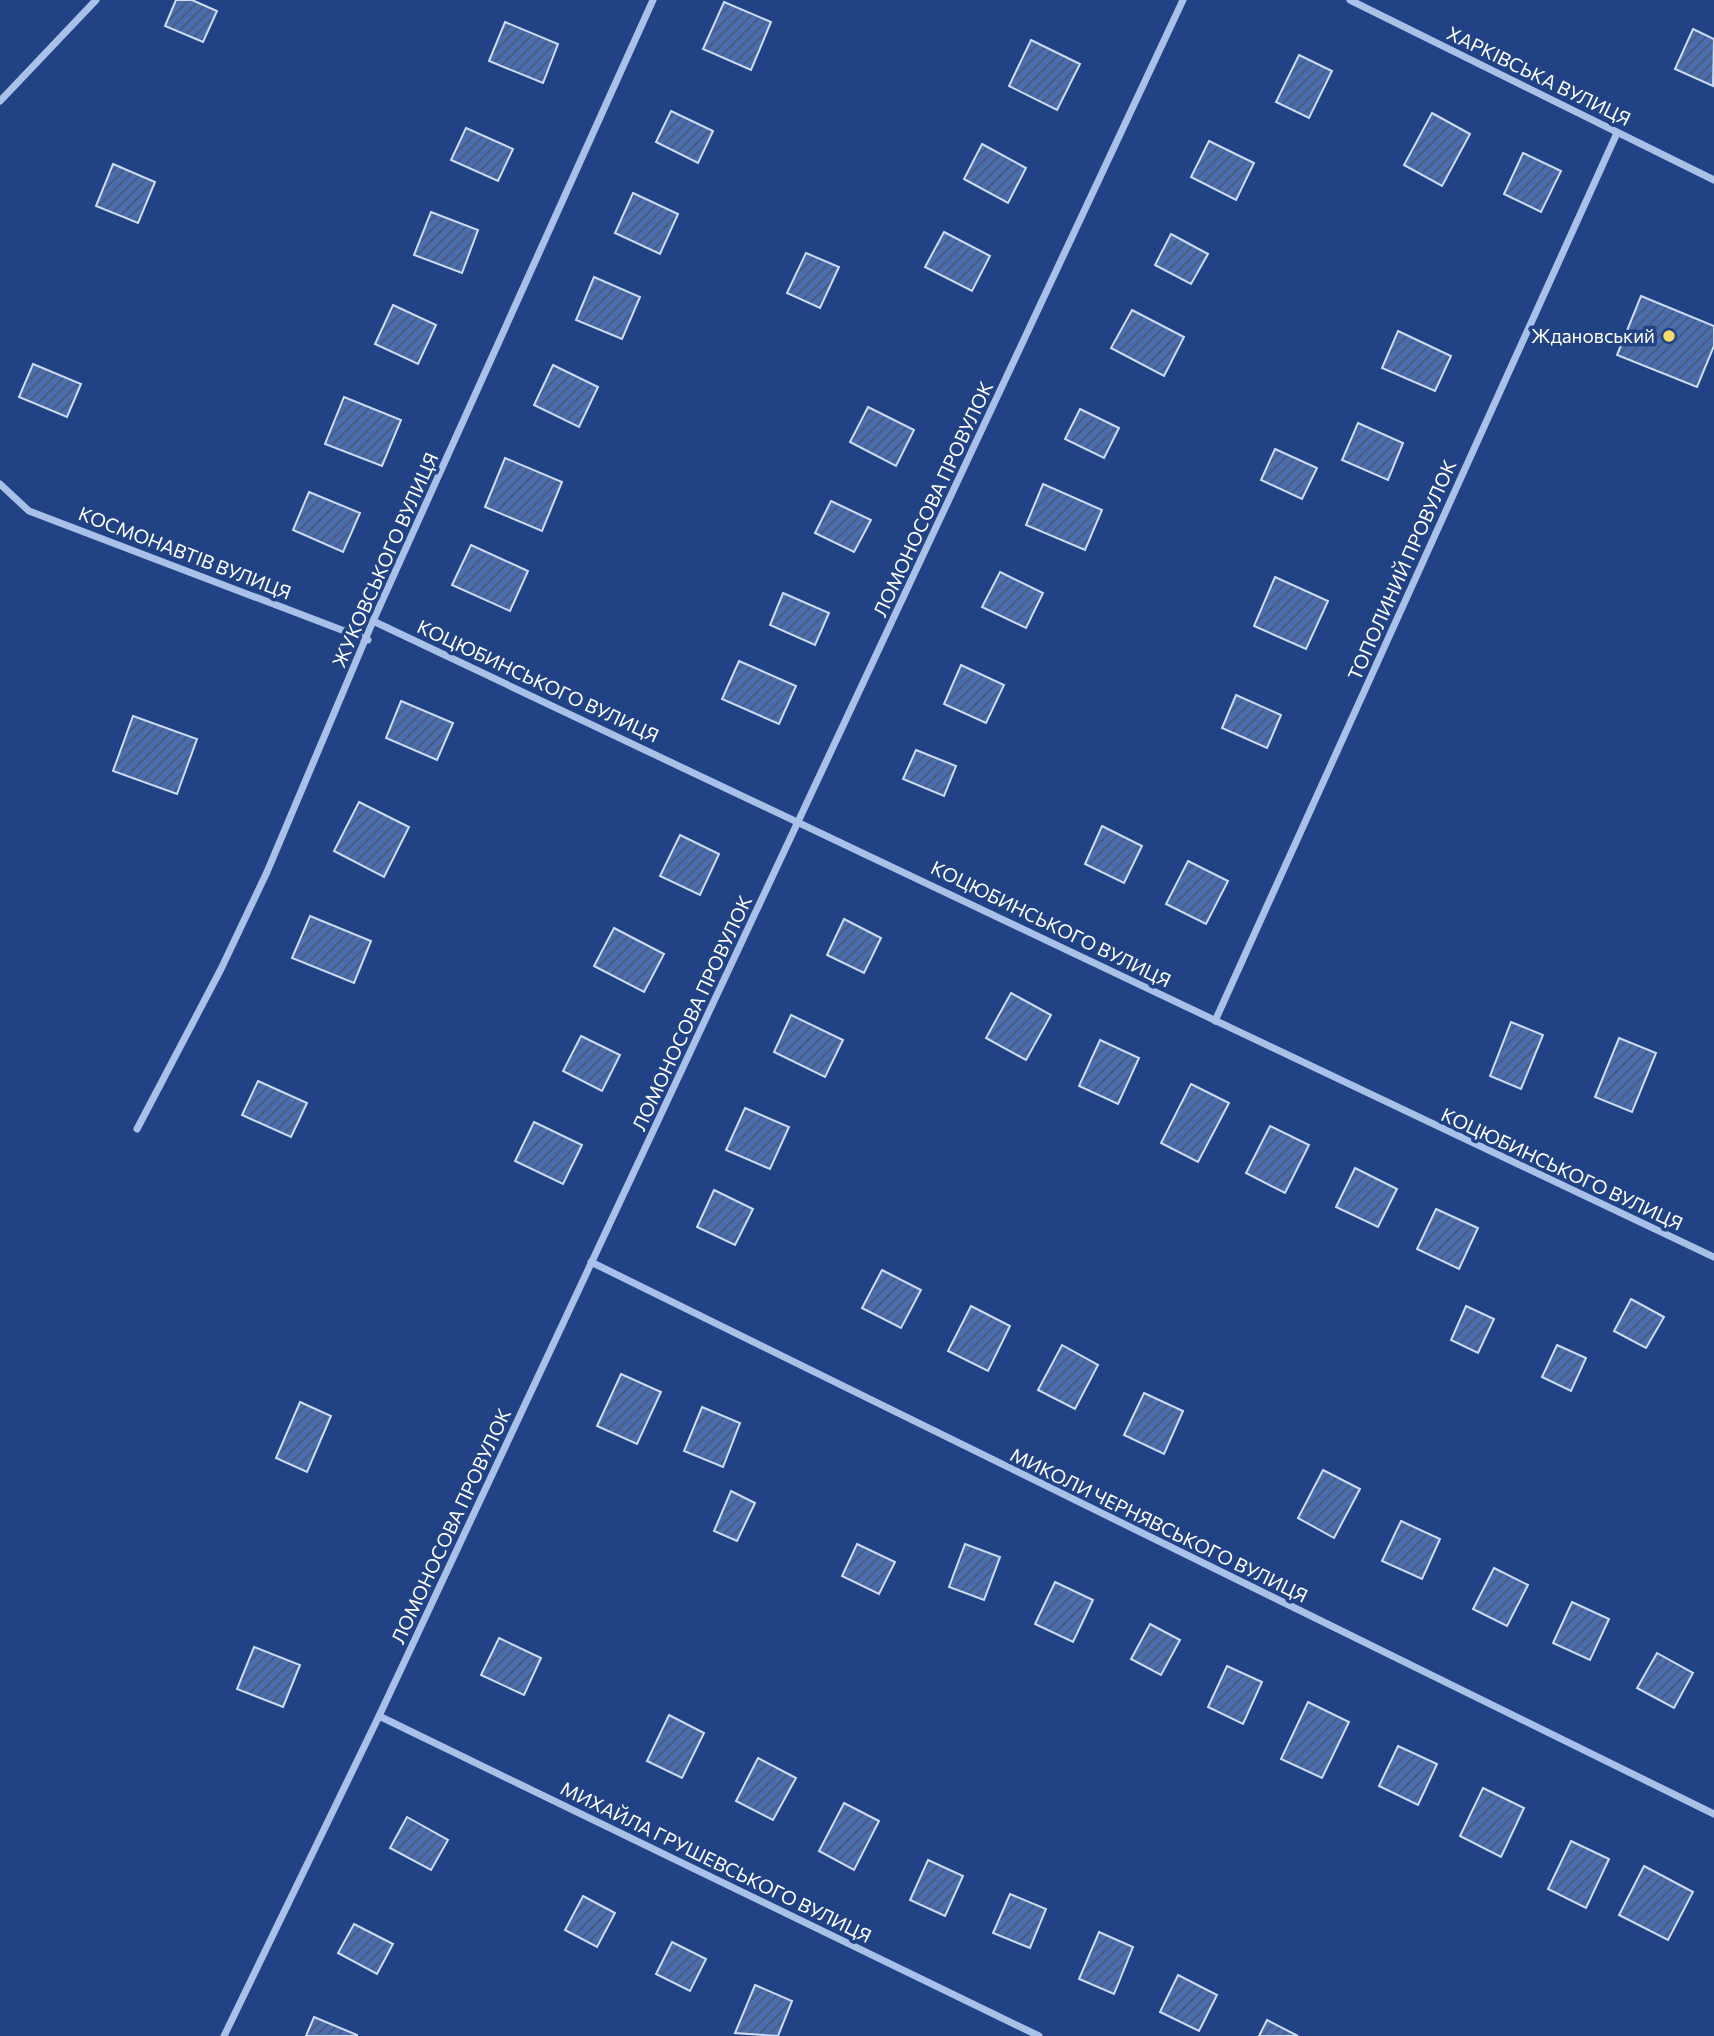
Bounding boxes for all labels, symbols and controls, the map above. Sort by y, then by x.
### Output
street label: ХАРКІВСЬКА ВУЛИЦЯ [1444,21,1635,130]
place label: Ждановський [1531,324,1655,347]
marker: Ждановський [1661,328,1677,344]
street label: ЛОМОНОСОВА ПРОВУЛОК [868,377,997,620]
street label: ЖУКОВСЬКОГО ВУЛИЦЯ [327,449,442,671]
street label: ТОПОЛИНИЙ ПРОВУЛОК [1342,456,1461,684]
street label: КОСМОНАВТІВ ВУЛИЦЯ [76,501,295,604]
street label: КОЦЮБИНСЬКОГО ВУЛИЦЯ [414,614,663,747]
street label: КОЦЮБИНСЬКОГО ВУЛИЦЯ [928,855,1175,992]
street label: ЛОМОНОСОВА ПРОВУЛОК [627,891,756,1134]
street label: КОЦЮБИНСЬКОГО ВУЛИЦЯ [1438,1102,1687,1235]
street label: ЛОМОНОСОВА ПРОВУЛОК [386,1404,515,1647]
street label: МИКОЛИ ЧЕРНЯВСЬКОГО ВУЛИЦЯ [1007,1442,1312,1607]
street label: МИХАЙЛА ГРУШЕВСЬКОГО ВУЛИЦЯ [557,1776,876,1947]

